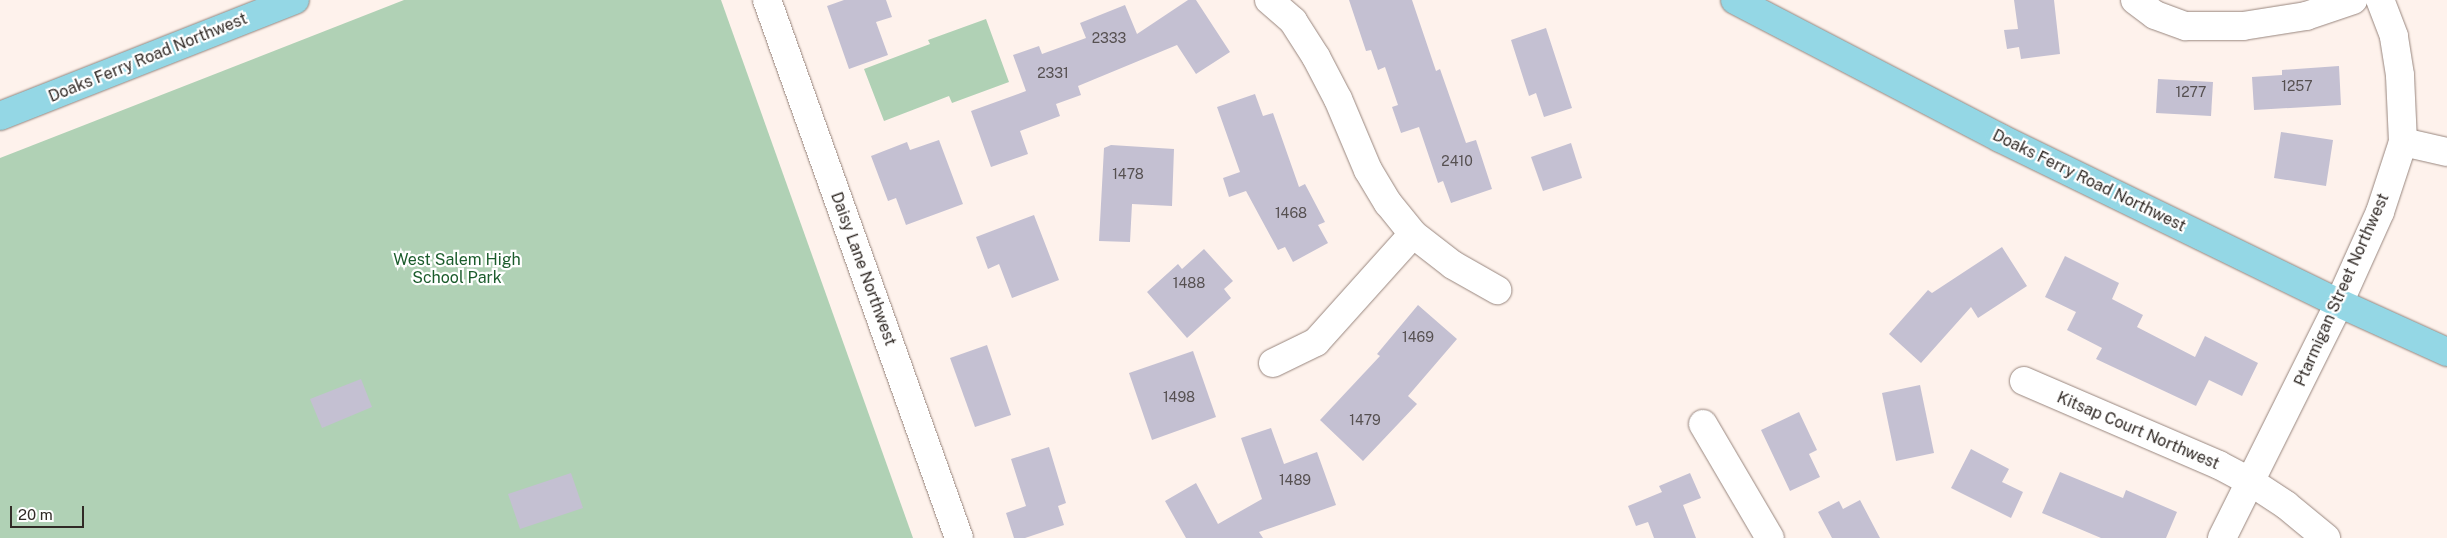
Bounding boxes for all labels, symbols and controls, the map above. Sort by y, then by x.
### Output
street label: Doaks Ferry Road Northwest [46,9,250,107]
house number: 2333 [1092,30,1126,46]
house number: 2331 [1037,65,1069,81]
house number: 1257 [2281,78,2313,94]
house number: 1277 [2175,84,2207,100]
street label: Doaks Ferry Road Northwest [1989,126,2189,236]
house number: 2410 [1441,153,1473,169]
house number: 1478 [1112,166,1144,182]
street label: Daisy Lane Northwest [826,190,900,348]
street label: Ptarmigan Street Northwest [2291,190,2393,390]
house number: 1468 [1275,205,1307,221]
park label: West Salem High School Park [393,250,521,288]
house number: 1488 [1173,275,1205,291]
house number: 1469 [1402,329,1434,345]
street label: Kitsap Court Northwest [2054,388,2222,474]
house number: 1498 [1163,389,1195,405]
house number: 1479 [1349,412,1381,428]
house number: 1489 [1279,472,1311,488]
scale bar [12,496,86,528]
text: 20 m [18,506,53,523]

